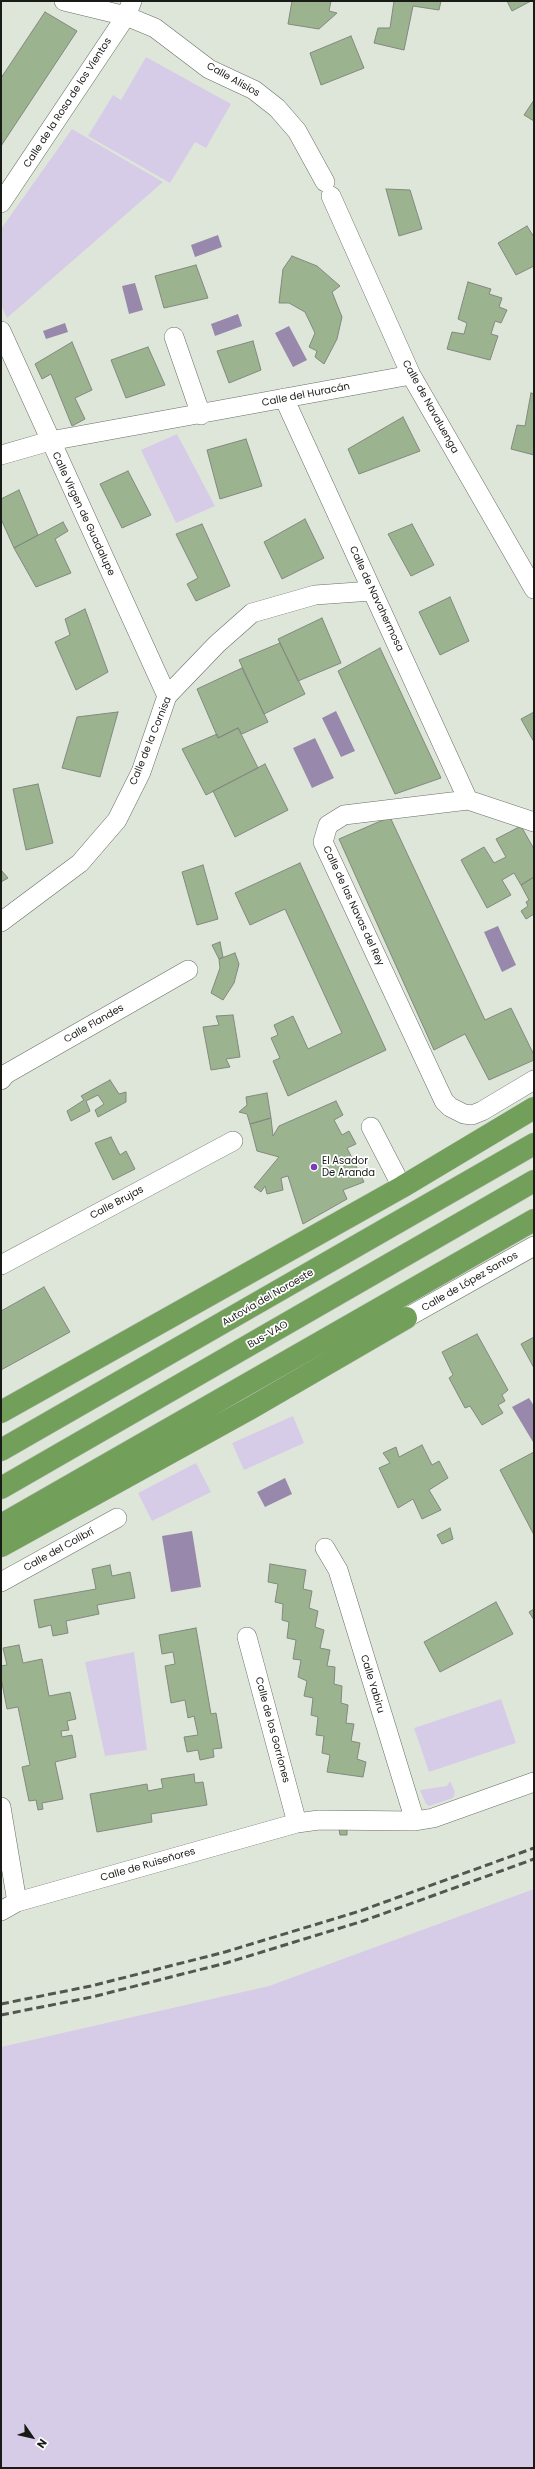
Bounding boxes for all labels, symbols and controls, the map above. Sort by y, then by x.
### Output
street label: Calle de la Rosa de los Vientos [21,36,115,170]
street label: Calle Alisios [204,60,262,100]
street label: Calle de Navaluenga [399,358,461,456]
street label: Calle del Huracán [261,381,351,409]
street label: Calle Virgen de Guadalupe [49,450,117,578]
street label: Calle de Navahermosa [346,544,406,654]
street label: Calle de la Cornisa [128,695,174,787]
street label: Calle de las Navas del Rey [320,844,386,968]
street label: Calle Flandes [62,1002,126,1046]
place label: El Asador De Aranda [322,1155,375,1178]
marker: El Asador De Aranda [309,1162,319,1172]
street label: Calle Brujas [88,1184,146,1222]
street label: Calle de López Santos [420,1250,520,1314]
street label: Autovía del Noroeste [220,1267,316,1329]
street label: Bus-VAO [246,1319,290,1351]
street label: Calle del Colibrí [22,1526,96,1574]
street label: Calle Yabiru [357,1653,387,1715]
street label: Calle de los Gorriones [252,1676,292,1784]
street label: Calle de Ruiseñores [99,1846,197,1884]
north arrow [12,2417,52,2457]
text: N [33,2436,51,2452]

